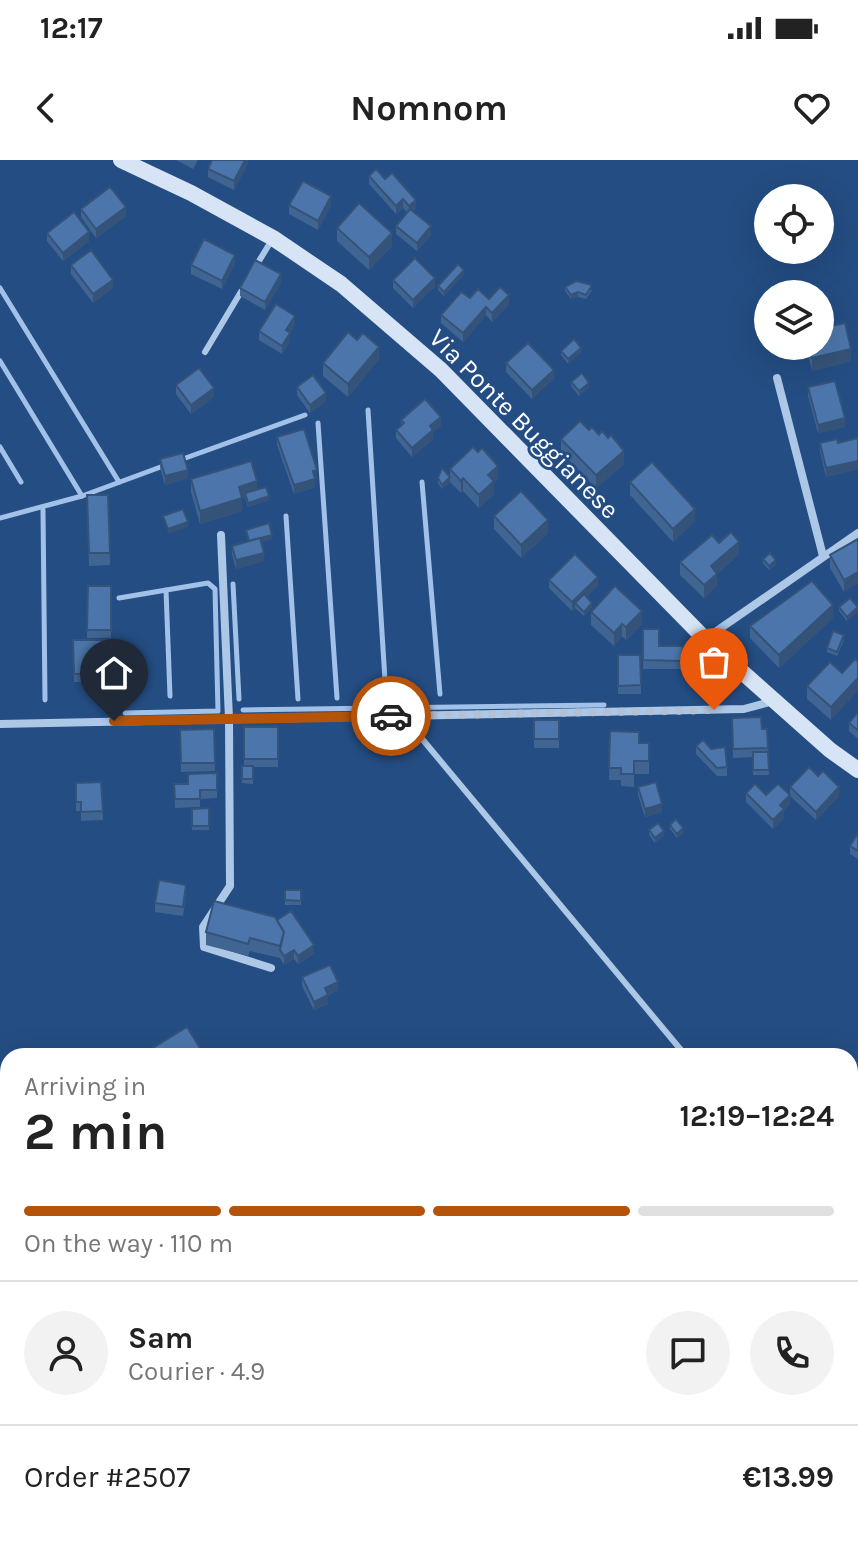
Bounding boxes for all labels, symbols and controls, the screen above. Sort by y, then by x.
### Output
text: 12:17 [40,10,103,46]
icon: back [24,86,68,130]
icon: heart [790,86,834,130]
text: Nomnom [350,87,508,129]
map controls [754,184,834,360]
button: locate [754,184,834,264]
button: layers [754,280,834,360]
street label: Via Ponte Buggianese [423,323,625,525]
pin [680,628,748,710]
pin [80,639,148,721]
icon: bag [692,640,736,684]
icon: home [92,651,136,695]
courier [351,676,431,756]
icon: car [369,694,413,738]
text: Arriving in [24,1071,146,1102]
text: 12:19–12:24 [679,1098,834,1134]
text: 2 min [24,1101,167,1162]
text: On the way · 110 m [24,1228,233,1259]
button: person [24,1311,108,1395]
button: chat [646,1311,730,1395]
button: phone [750,1311,834,1395]
text: Sam [128,1320,193,1356]
text: Courier · 4.9 [128,1356,265,1387]
text: Order #2507 [24,1459,190,1495]
text: €13.99 [743,1459,834,1495]

